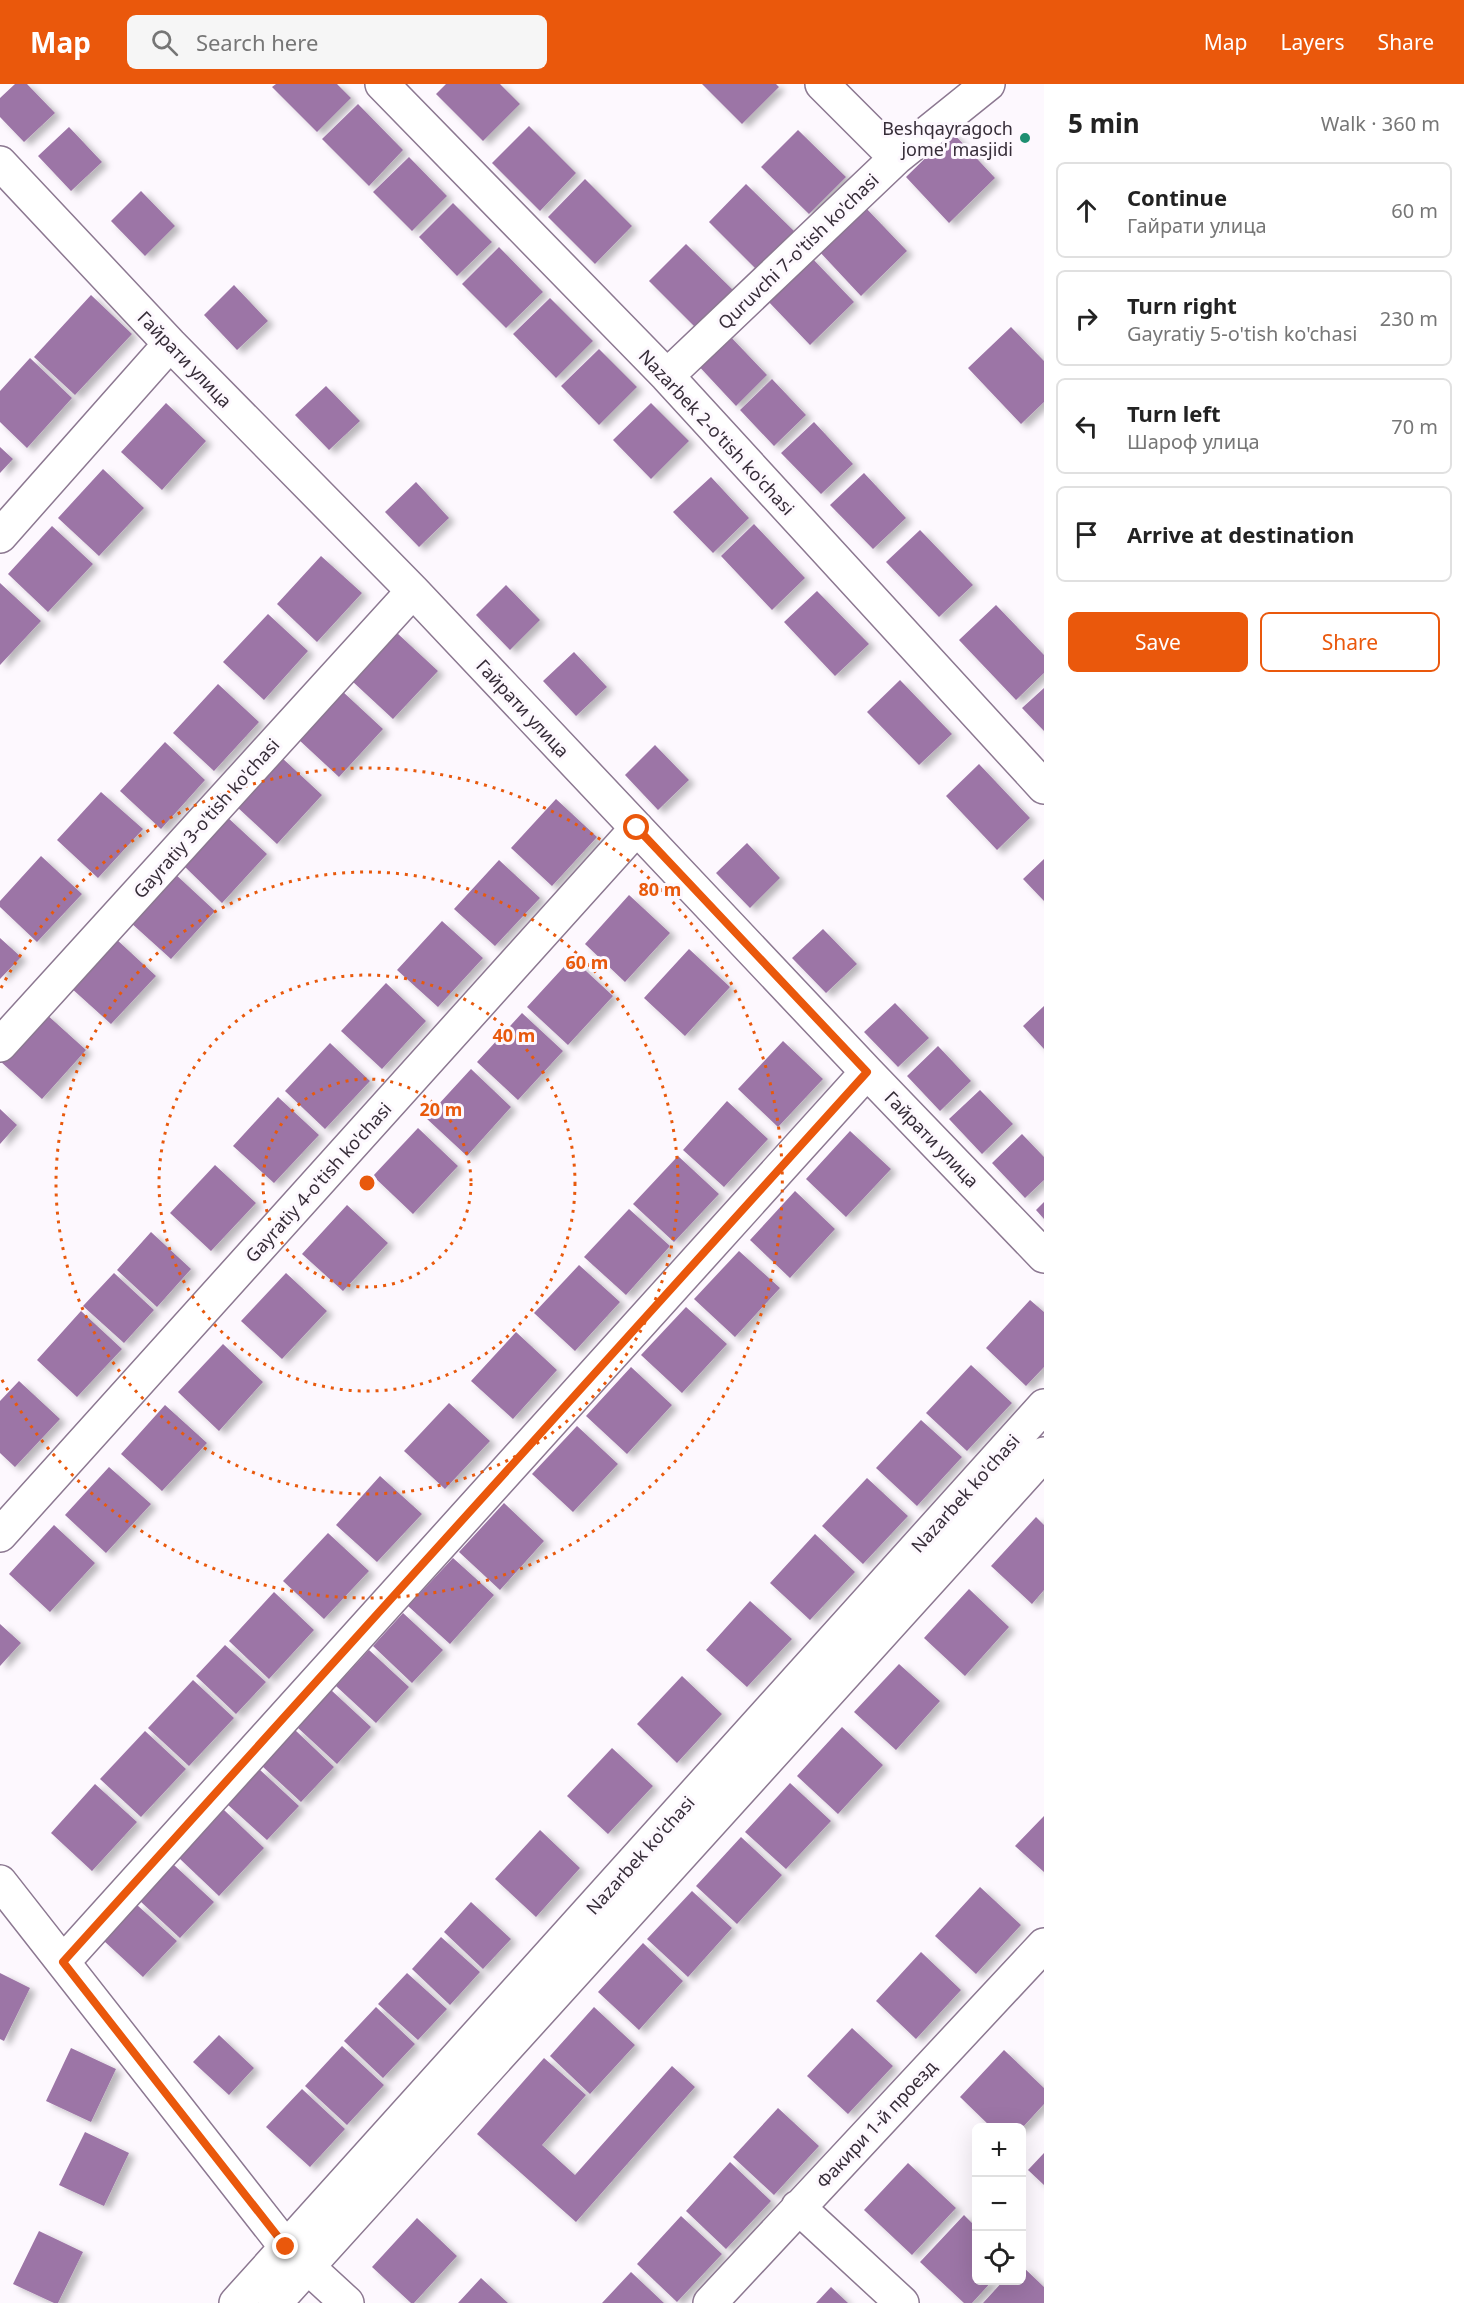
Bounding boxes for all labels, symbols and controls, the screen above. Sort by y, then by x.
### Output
search box [127,15,547,69]
text: Map [30,23,91,61]
icon: search [148,26,181,59]
text: Search here [196,27,318,57]
text: Map [1204,28,1248,56]
text: Layers [1281,28,1345,56]
text: Share [1378,28,1434,56]
text: 5 min [1068,105,1140,141]
text: Walk · 360 m [1321,110,1440,137]
place label: Beshqayragoch jome' masjidi [882,116,1013,161]
marker: Beshqayragoch jome' masjidi [1018,131,1032,145]
street label: Quruvchi 7-o'tish ko'chasi [712,168,884,334]
text: Continue [1127,182,1227,212]
icon: ahead [1070,194,1103,227]
text: 60 m [1391,197,1438,224]
text: Гайрати улица [1127,212,1267,239]
text: Turn right [1127,290,1237,320]
icon: right [1070,302,1103,335]
street label: Гайрати улица [133,305,237,413]
text: 230 m [1380,305,1438,332]
text: Gayratiy 5-o'tish ko'chasi [1127,320,1357,347]
street label: Nazarbek 2-o'tish ko'chasi [634,344,800,520]
text: Turn left [1127,398,1221,428]
icon: left [1070,410,1103,443]
text: 70 m [1391,413,1438,440]
text: Шароф улица [1127,428,1260,455]
icon: arrive [1070,518,1103,551]
text: Arrive at destination [1127,519,1354,549]
button: Save [1068,612,1248,672]
button: Share [1260,612,1440,672]
street label: Гайрати улица [471,654,575,762]
street label: Gayratiy 3-o'tish ko'chasi [128,733,284,903]
route start [623,814,649,840]
text: 80 m [639,877,681,901]
text: 60 m [566,950,608,974]
text: 40 m [493,1023,535,1047]
street label: Гайрати улица [880,1085,984,1193]
street label: Gayratiy 4-o'tish ko'chasi [240,1097,396,1267]
text: 20 m [420,1097,462,1121]
centre of rings [357,1173,377,1193]
street label: Nazarbek ko'chasi [905,1429,1025,1557]
street label: Nazarbek ko'chasi [580,1791,700,1919]
street label: Факири 1-й проезд [810,2055,942,2193]
map controls [972,2123,1026,2285]
button: + [972,2123,1026,2177]
button: − [972,2177,1026,2231]
button: locate [972,2231,1026,2285]
route end [272,2233,298,2259]

